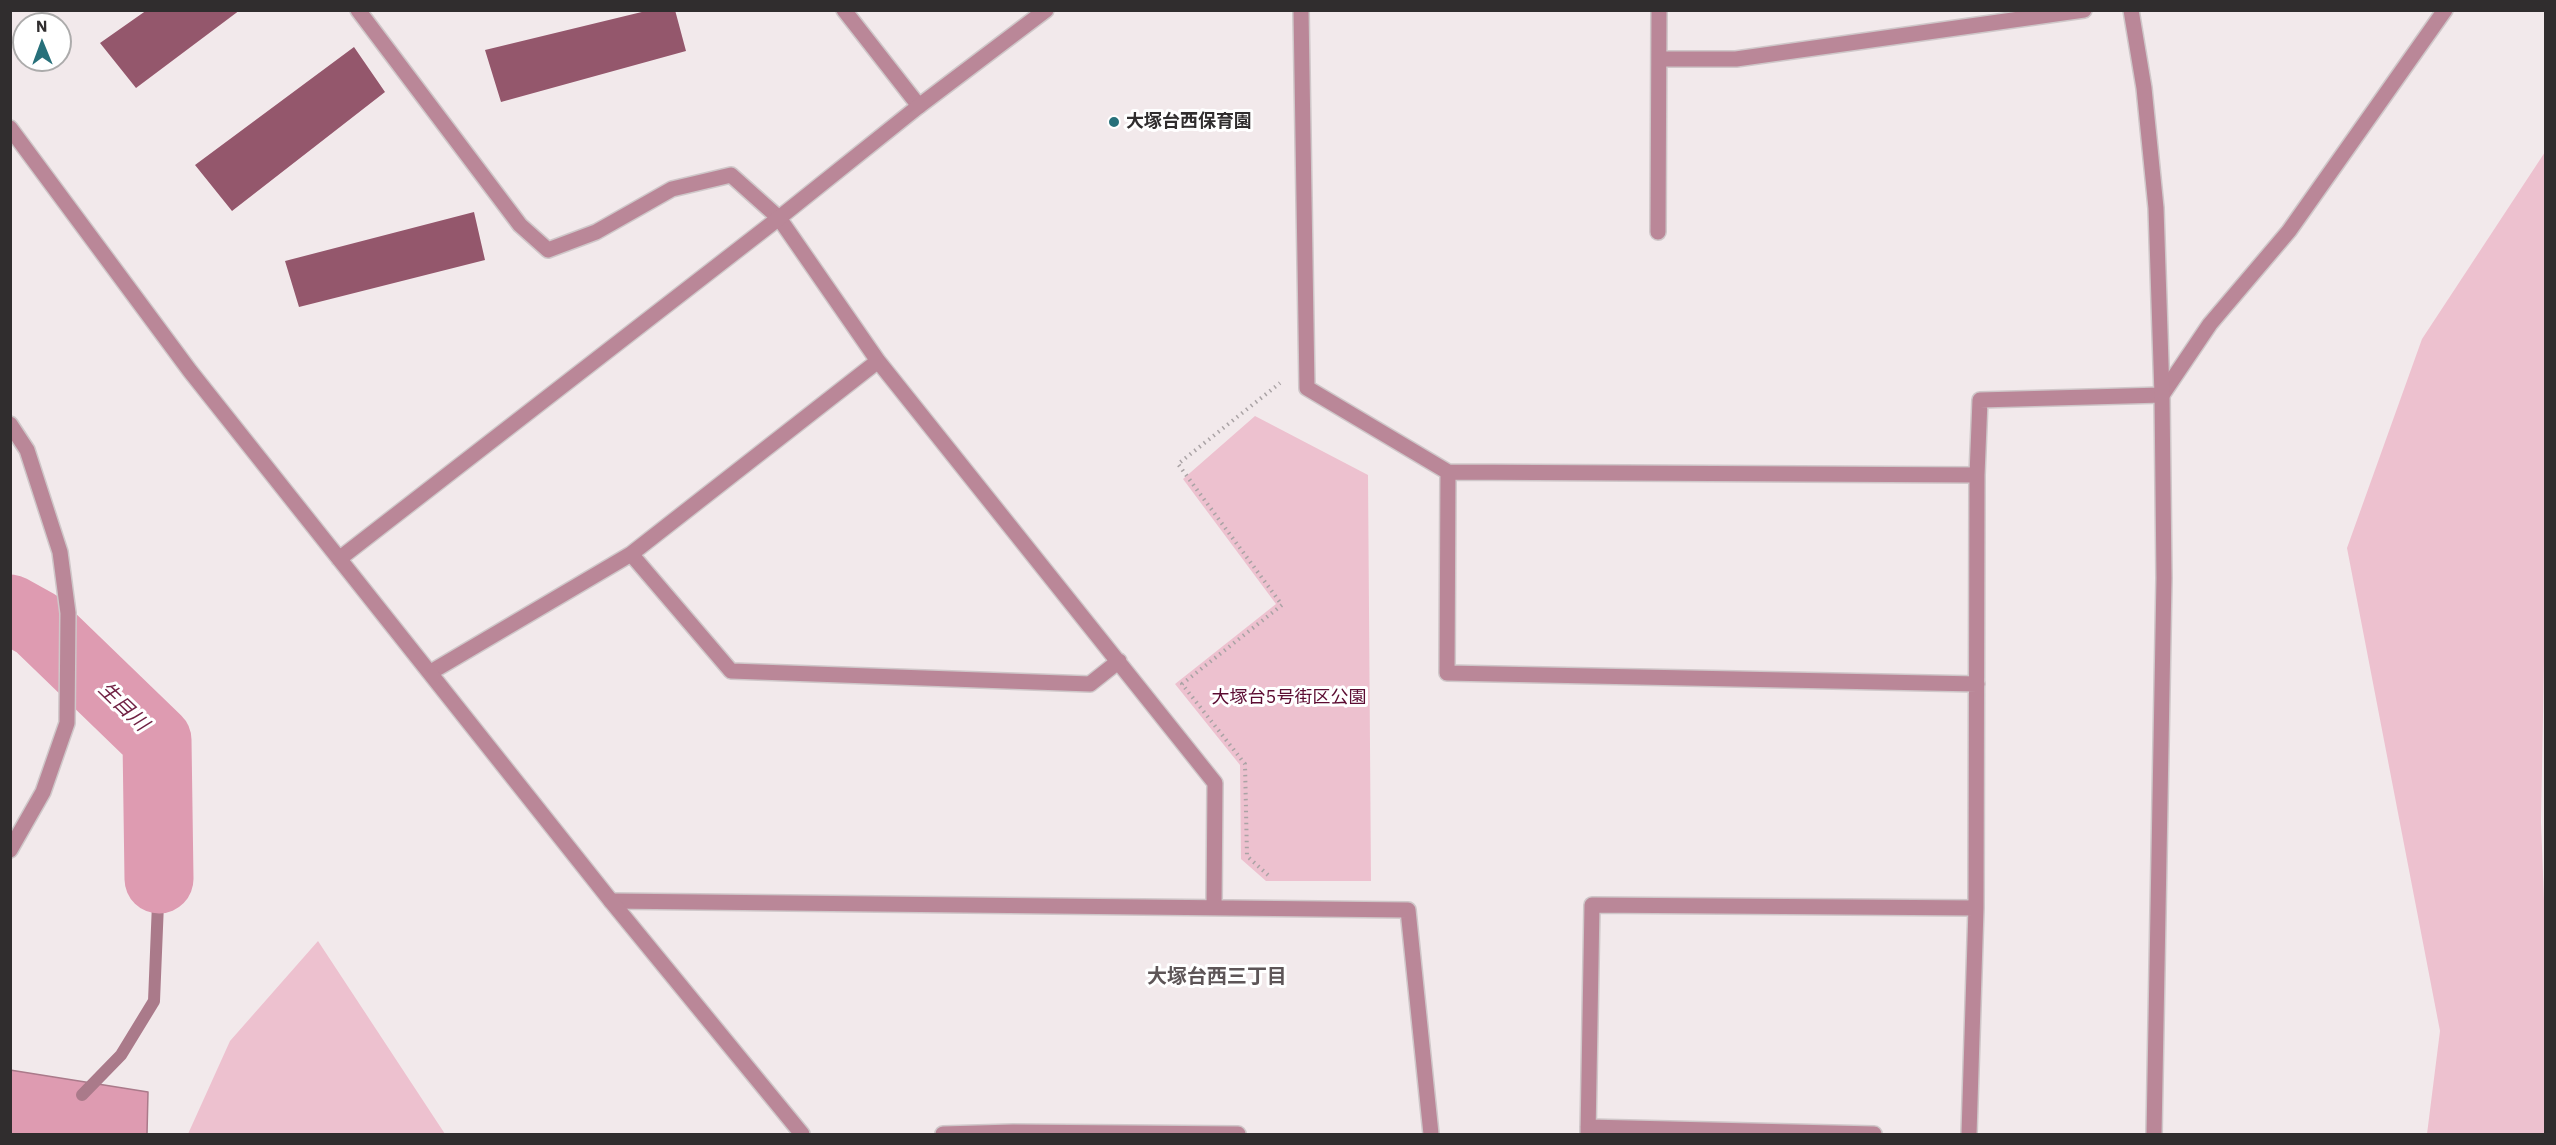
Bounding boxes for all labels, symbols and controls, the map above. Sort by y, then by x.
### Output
north arrow [12,12,72,72]
text: N [36,16,48,36]
place label: 大塚台西保育園 [1126,111,1252,133]
marker: 大塚台西保育園 [1107,115,1121,129]
water label: 生目川 [93,678,153,736]
park label: 大塚台5号街区公園 [1212,687,1366,709]
district label: 大塚台西三丁目 [1147,965,1287,989]

